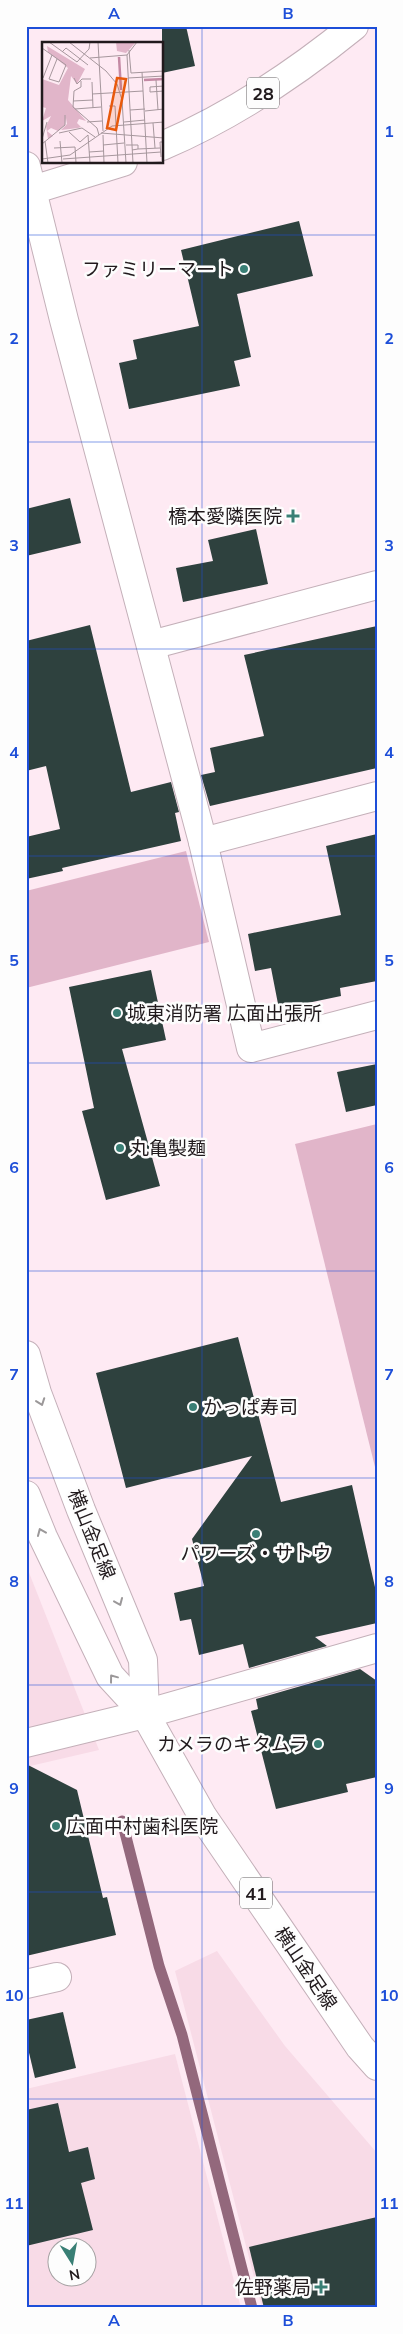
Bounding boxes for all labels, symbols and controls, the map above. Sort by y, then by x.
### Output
text: A [108,3,120,23]
text: B [282,3,294,23]
inset map [42,42,164,164]
road number: 28 [247,78,279,109]
text: 1 [9,121,19,141]
text: 1 [384,121,394,141]
place label: ファミリーマート [82,257,234,281]
marker: ファミリーマート [238,263,250,275]
text: 2 [9,328,19,348]
text: 2 [384,328,394,348]
place label: 橋本愛隣医院 [168,504,282,528]
marker: 橋本愛隣医院 [286,509,300,523]
text: 3 [9,535,19,555]
text: 3 [384,535,394,555]
text: 4 [9,742,19,762]
text: 4 [384,742,394,762]
text: 5 [9,950,19,970]
text: 5 [384,950,394,970]
place label: 城東消防署 広面出張所 [127,1001,322,1025]
marker: 城東消防署 広面出張所 [111,1007,123,1019]
place label: 丸亀製麺 [130,1136,206,1160]
marker: 丸亀製麺 [114,1142,126,1154]
text: 6 [9,1157,19,1177]
text: 6 [384,1157,394,1177]
text: 7 [9,1364,19,1384]
text: 7 [384,1364,394,1384]
place label: かっぱ寿司 [203,1395,298,1419]
one-way arrow [35,1397,45,1406]
marker: かっぱ寿司 [187,1401,199,1413]
street label: 横山金足線 [63,1485,121,1583]
one-way arrow [37,1528,48,1537]
marker: パワーズ・サトウ [250,1528,262,1540]
place label: パワーズ・サトウ [180,1541,332,1565]
text: 8 [9,1571,19,1591]
text: 8 [384,1571,394,1591]
one-way arrow [113,1597,124,1606]
one-way arrow [110,1675,118,1684]
place label: カメラのキタムラ [157,1732,308,1756]
marker: カメラのキタムラ [312,1738,324,1750]
text: 9 [9,1778,19,1798]
text: 9 [384,1778,394,1798]
place label: 広面中村歯科医院 [66,1814,218,1838]
marker: 広面中村歯科医院 [50,1820,62,1832]
road number: 41 [240,1878,272,1909]
street label: 横山金足線 [269,1922,343,2014]
text: 10 [4,1985,24,2005]
text: 10 [379,1985,399,2005]
text: 11 [4,2193,24,2213]
text: 11 [379,2193,399,2213]
north arrow [48,2236,98,2286]
text: N [68,2265,81,2285]
place label: 佐野薬局 [235,2275,311,2299]
marker: 佐野薬局 [315,2281,327,2293]
text: A [108,2310,120,2330]
text: B [282,2310,294,2330]

